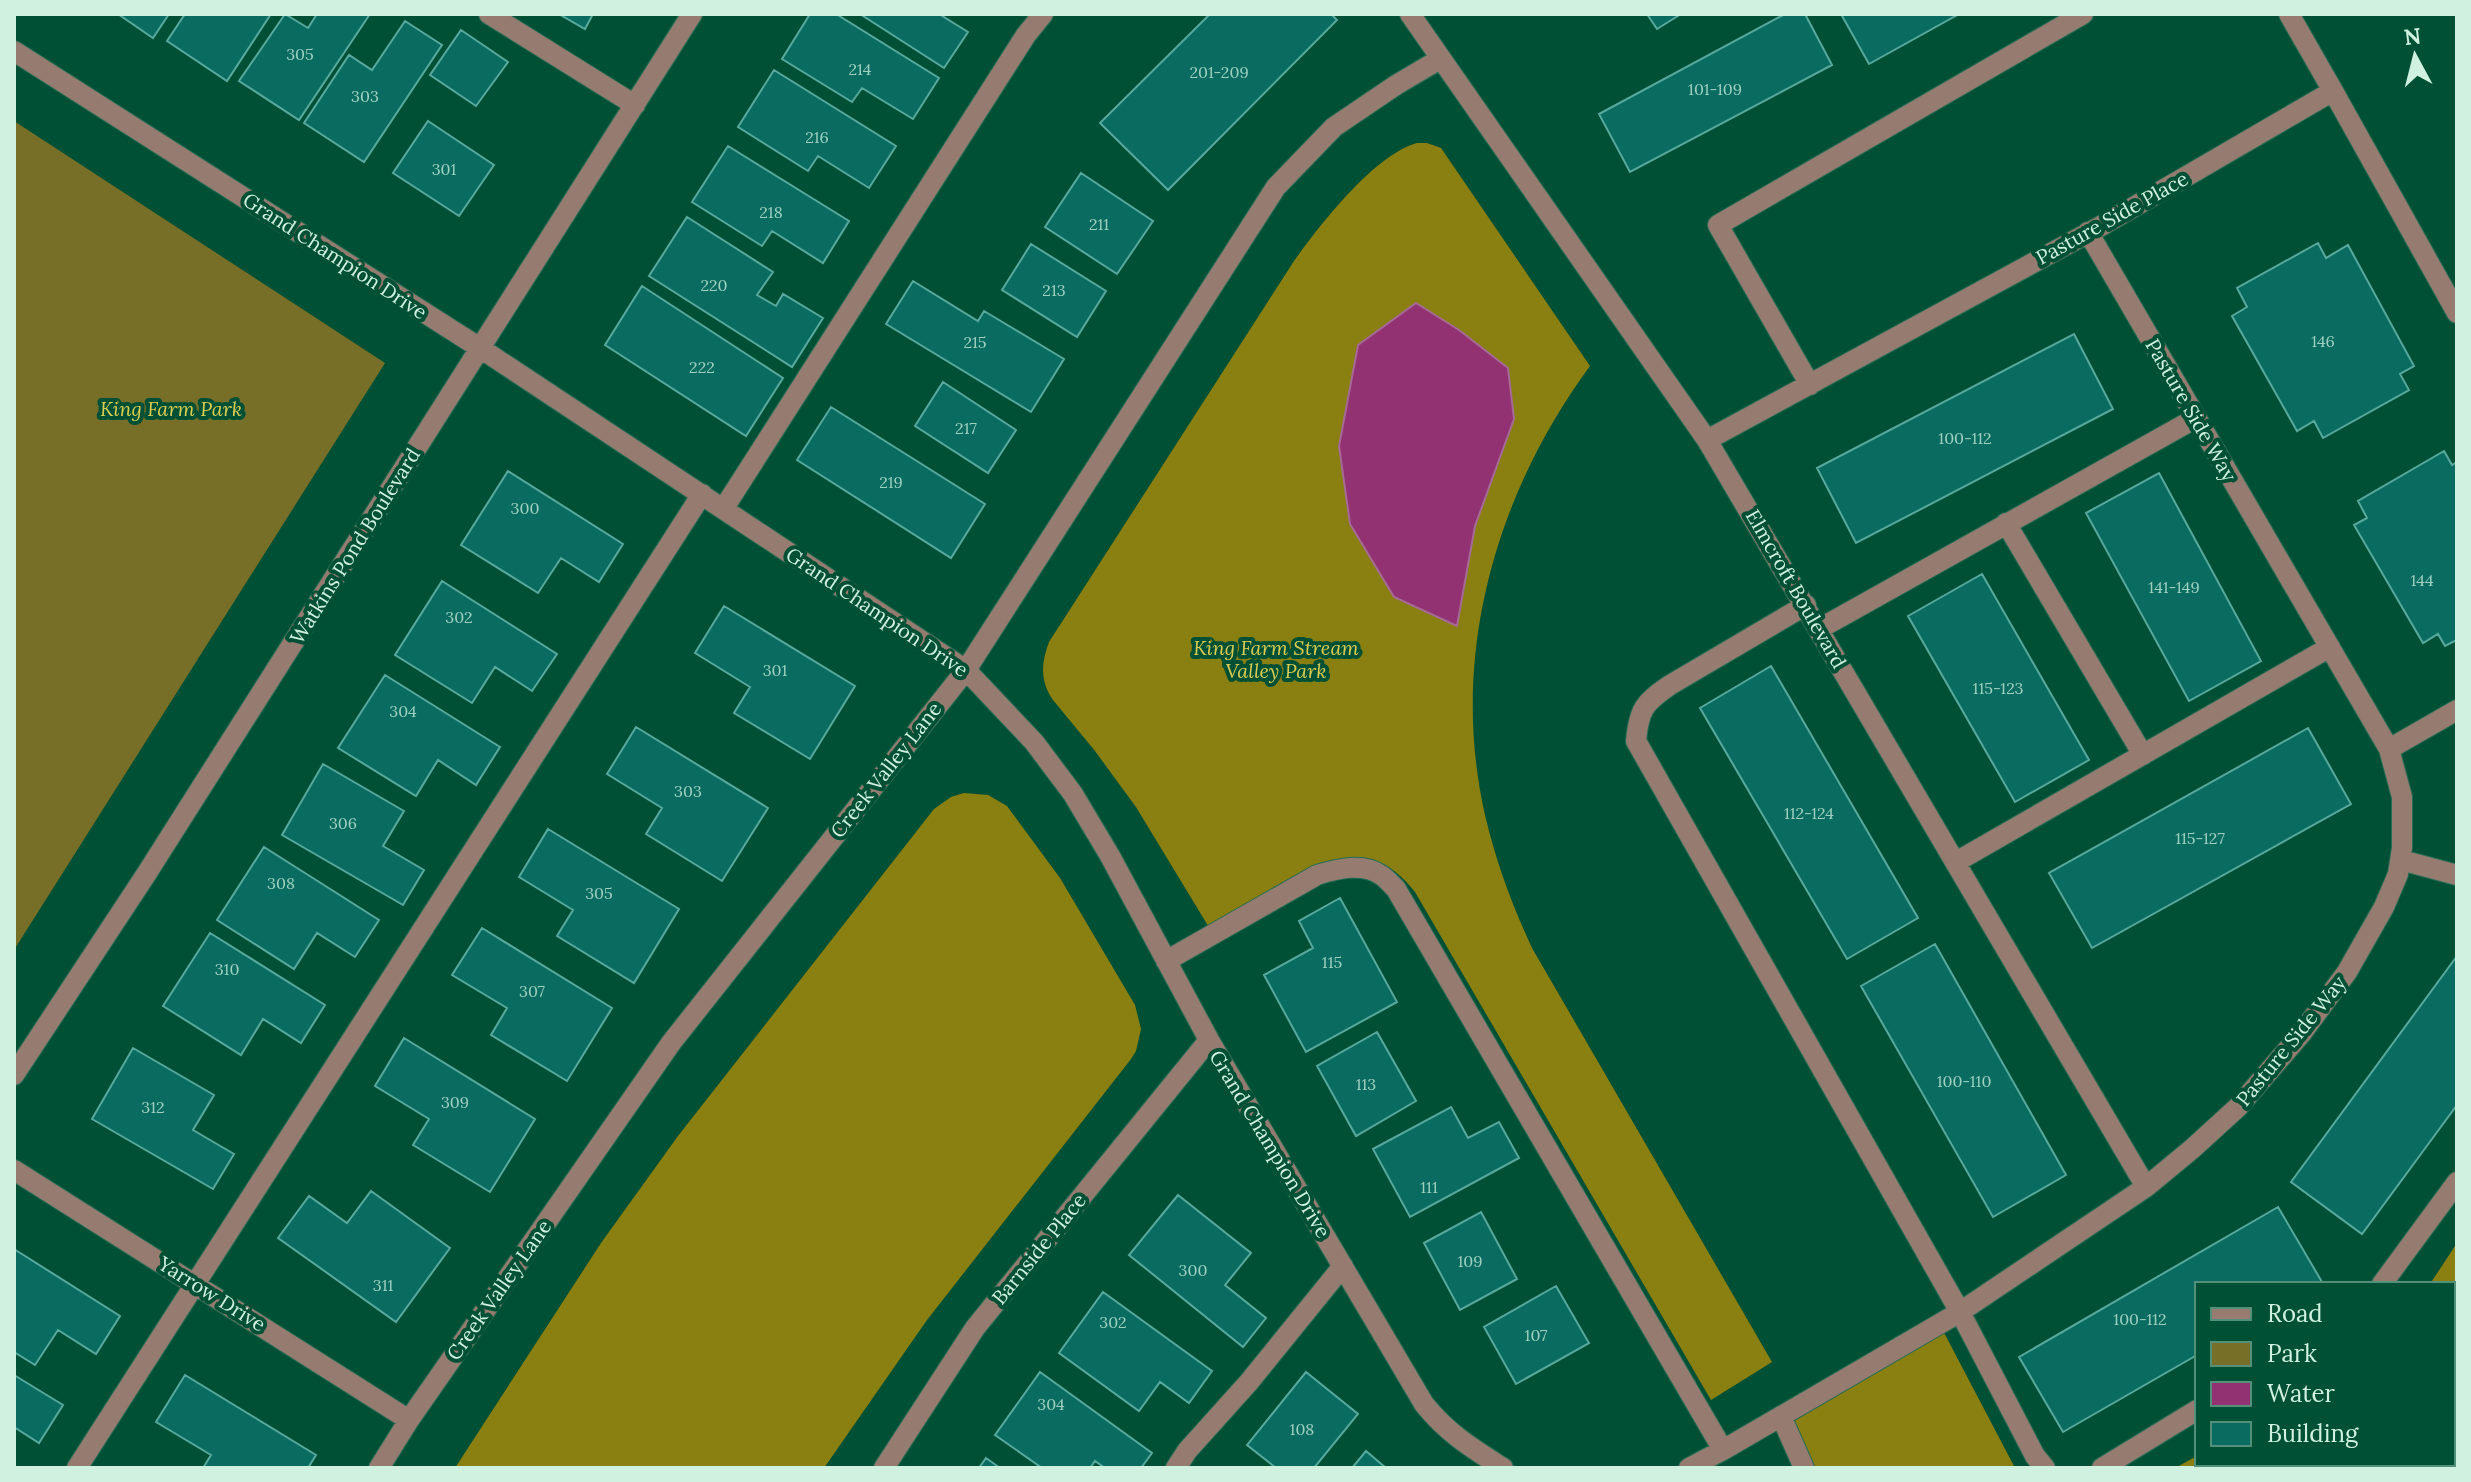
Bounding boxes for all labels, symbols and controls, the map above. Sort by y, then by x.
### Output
north arrow [2375,16,2455,96]
text: N [2402,21,2423,51]
house number: 305 [286,44,314,64]
house number: 214 [848,59,872,79]
house number: 201-209 [1189,62,1249,82]
house number: 101-109 [1688,79,1742,99]
house number: 303 [351,86,379,106]
house number: 216 [805,127,829,147]
house number: 301 [432,159,457,179]
street label: Pasture Side Place [2031,165,2192,270]
street label: Grand Champion Drive [239,187,432,324]
house number: 218 [759,202,783,222]
house number: 211 [1089,214,1109,234]
house number: 220 [700,275,728,295]
house number: 213 [1042,280,1066,300]
house number: 146 [2311,331,2335,351]
house number: 215 [963,332,987,352]
street label: Pasture Side Way [2140,334,2243,486]
house number: 222 [689,357,715,377]
park label: King Farm Park [100,396,242,421]
house number: 217 [955,418,978,438]
house number: 100-112 [1938,428,1992,448]
street label: Watkins Pond Boulevard [284,443,425,648]
house number: 219 [879,472,903,492]
house number: 300 [511,498,539,518]
street label: Elmcroft Boulevard [1741,505,1852,673]
street label: Grand Champion Drive [781,541,973,682]
house number: 144 [2410,570,2434,590]
house number: 141-149 [2148,577,2200,597]
house number: 302 [445,607,473,627]
park label: King Farm Stream Valley Park [1193,635,1359,683]
house number: 301 [763,660,788,680]
house number: 115-123 [1973,678,2024,698]
street label: Creek Valley Lane [825,697,947,843]
house number: 304 [389,701,417,721]
house number: 303 [674,781,702,801]
house number: 112-124 [1784,803,1834,823]
house number: 306 [329,813,357,833]
house number: 115-127 [2175,828,2225,848]
house number: 308 [267,873,295,893]
house number: 305 [585,883,613,903]
house number: 115 [1322,952,1342,972]
house number: 310 [215,959,239,979]
street label: Pasture Side Way [2230,970,2351,1111]
house number: 307 [519,981,546,1001]
street label: Grand Champion Drive [1205,1045,1336,1242]
house number: 100-110 [1937,1071,1991,1091]
house number: 113 [1356,1074,1376,1094]
house number: 309 [441,1092,469,1112]
house number: 312 [141,1097,165,1117]
house number: 111 [1420,1177,1438,1197]
street label: Barnside Place [986,1188,1091,1309]
street label: Creek Valley Lane [441,1215,556,1365]
street label: Yarrow Drive [153,1250,271,1337]
house number: 109 [1457,1251,1483,1271]
house number: 300 [1179,1260,1207,1280]
house number: 311 [373,1275,393,1295]
legend [2195,1282,2455,1466]
text: Road [2267,1298,2323,1329]
house number: 100-112 [2113,1309,2167,1329]
house number: 302 [1099,1312,1127,1332]
house number: 107 [1525,1325,1548,1345]
text: Park [2267,1338,2317,1369]
text: Water [2267,1378,2335,1409]
house number: 304 [1037,1394,1065,1414]
text: Building [2267,1418,2359,1449]
house number: 108 [1290,1419,1314,1439]

